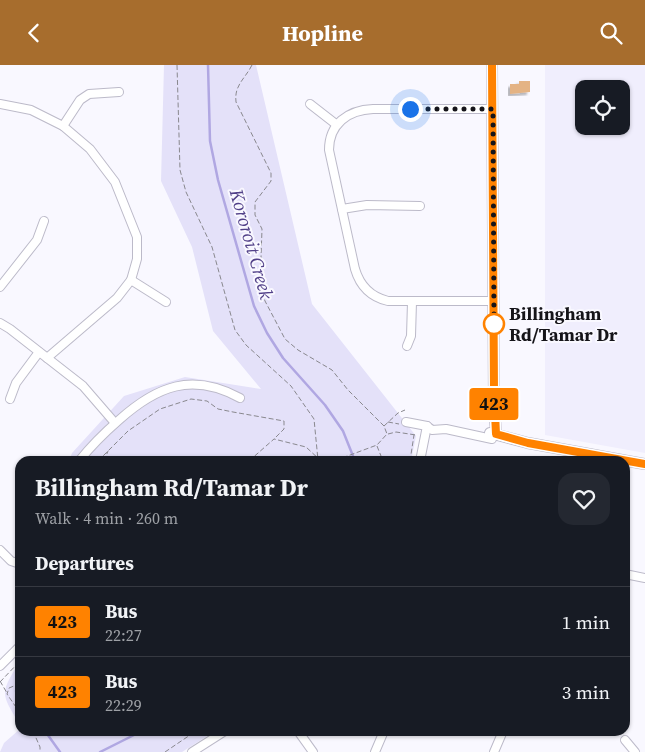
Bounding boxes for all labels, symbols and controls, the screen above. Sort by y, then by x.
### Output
text: Hopline [282,18,363,48]
icon: back [20,19,48,47]
icon: search [597,19,625,47]
map controls [575,80,630,135]
button: locate [575,80,630,135]
your location [398,97,423,122]
water label: Kororoit Creek [224,185,280,302]
place label: Billingham Rd/Tamar Dr [509,301,618,347]
marker: Billingham Rd/Tamar Dr [483,313,505,335]
line badge: 423 [465,388,523,420]
text: 423 [479,391,509,416]
text: Billingham Rd/Tamar Dr [35,471,308,504]
button: heart [558,473,610,525]
text: Walk · 4 min · 260 m [35,507,178,529]
text: Departures [35,550,134,576]
text: Bus [105,598,137,624]
text: 423 [48,609,77,634]
text: 1 min [562,609,610,635]
text: 22:27 [105,624,142,646]
text: Bus [105,668,137,694]
text: 423 [48,679,77,704]
text: 3 min [562,679,610,705]
text: 22:29 [105,694,142,716]

